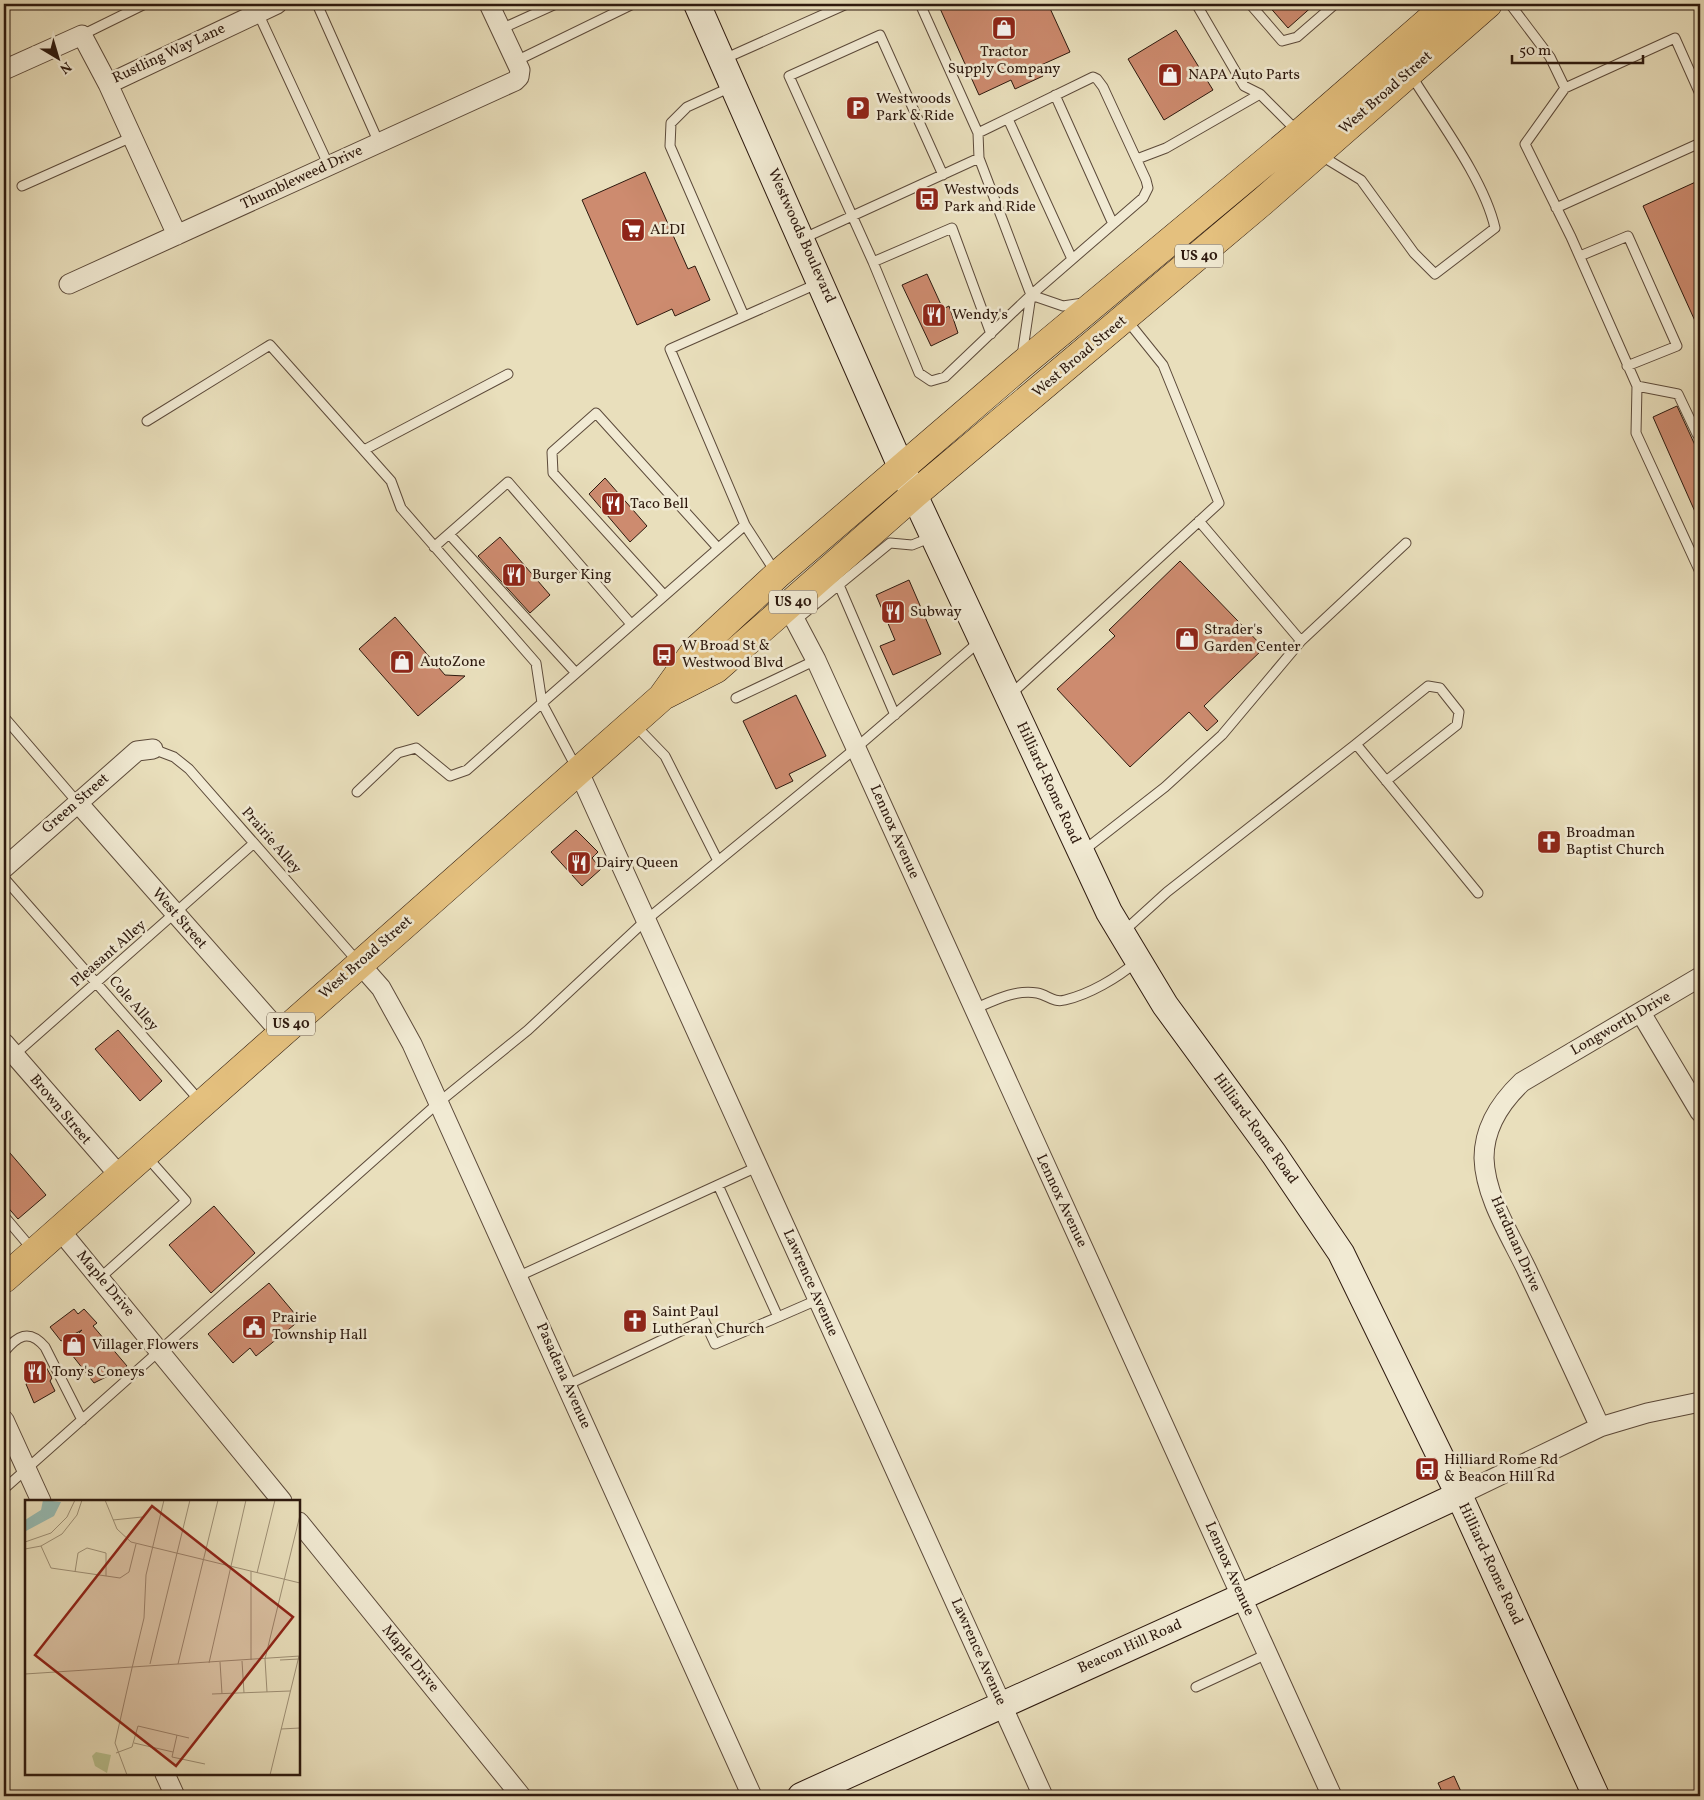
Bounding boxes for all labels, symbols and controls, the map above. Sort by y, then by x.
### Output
shop icon: Tractor Supply Company [991,15,1017,41]
street label: Rustling Way Lane [109,19,229,89]
north arrow [32,32,82,82]
scale bar [1512,32,1643,64]
text: 50 m [1519,41,1551,62]
place label: Tractor Supply Company [948,42,1060,80]
street label: West Broad Street [1335,47,1437,139]
text: N [55,56,75,78]
shop icon: NAPA Auto Parts [1157,62,1183,88]
place label: NAPA Auto Parts [1188,65,1300,86]
place label: Westwoods Park & Ride [876,89,954,127]
parking icon: Westwoods Park & Ride [845,95,871,121]
street label: Thumbleweed Drive [238,141,366,215]
street label: Westwoods Boulevard [762,165,840,307]
place label: Westwoods Park and Ride [944,180,1036,218]
bus stop icon: Westwoods Park and Ride [914,186,940,212]
supermarket icon: ALDI [620,217,646,243]
place label: ALDI [650,220,685,241]
road number: US 40 [1175,245,1223,268]
restaurant icon: Wendy's [921,302,947,328]
place label: Wendy's [952,305,1008,326]
street label: West Broad Street [1028,311,1132,403]
restaurant icon: Taco Bell [600,491,626,517]
place label: Taco Bell [630,494,688,515]
restaurant icon: Burger King [501,562,527,588]
place label: Burger King [532,565,612,586]
road number: US 40 [769,590,817,614]
restaurant icon: Subway [880,599,906,625]
place label: Subway [910,602,962,623]
place label: Strader's Garden Center [1204,620,1301,658]
shop icon: Strader's Garden Center [1174,626,1200,652]
place label: W Broad St & Westwood Blvd [682,636,784,674]
bus stop icon: W Broad St & Westwood Blvd [651,642,677,668]
shop icon: AutoZone [389,649,415,675]
place label: AutoZone [420,652,485,673]
street label: Hilliard-Rome Road [1010,718,1086,848]
street label: Green Street [38,769,114,839]
street label: Lennox Avenue [864,782,924,882]
street label: Prairie Alley [236,803,306,879]
place label: Broadman Baptist Church [1566,823,1665,861]
church icon: Broadman Baptist Church [1536,829,1562,855]
restaurant icon: Dairy Queen [566,850,592,876]
place label: Dairy Queen [596,853,679,874]
street label: West Street [146,884,212,954]
street label: West Broad Street [315,912,417,1004]
street label: Pleasant Alley [67,915,151,993]
street label: Cole Alley [103,972,163,1036]
street label: Longworth Drive [1567,987,1675,1061]
road number: US 40 [267,1012,315,1036]
street label: Hilliard-Rome Road [1208,1069,1302,1189]
street label: Brown Street [24,1070,96,1150]
street label: Lennox Avenue [1030,1151,1092,1251]
street label: Hardman Drive [1484,1193,1546,1295]
street label: Lawrence Avenue [777,1226,843,1340]
street label: Maple Drive [71,1246,139,1322]
place label: Saint Paul Lutheran Church [652,1302,765,1340]
place label: Prairie Township Hall [272,1308,367,1346]
church icon: Saint Paul Lutheran Church [622,1308,648,1334]
public building icon: Prairie Township Hall [241,1314,267,1340]
street label: Pasadena Avenue [530,1320,596,1432]
shop icon: Villager Flowers [61,1332,87,1358]
place label: Villager Flowers [92,1335,199,1356]
restaurant icon: Tony's Coneys [22,1359,48,1385]
place label: Tony's Coneys [52,1362,145,1383]
place label: Hilliard Rome Rd & Beacon Hill Rd [1444,1450,1558,1488]
bus stop icon: Hilliard Rome Rd & Beacon Hill Rd [1414,1456,1440,1482]
street label: Hilliard-Rome Road [1452,1499,1528,1629]
inset map [25,1500,300,1775]
street label: Lennox Avenue [1199,1519,1259,1619]
street label: Lawrence Avenue [945,1595,1011,1709]
street label: Beacon Hill Road [1074,1615,1186,1679]
street label: Maple Drive [376,1621,444,1697]

